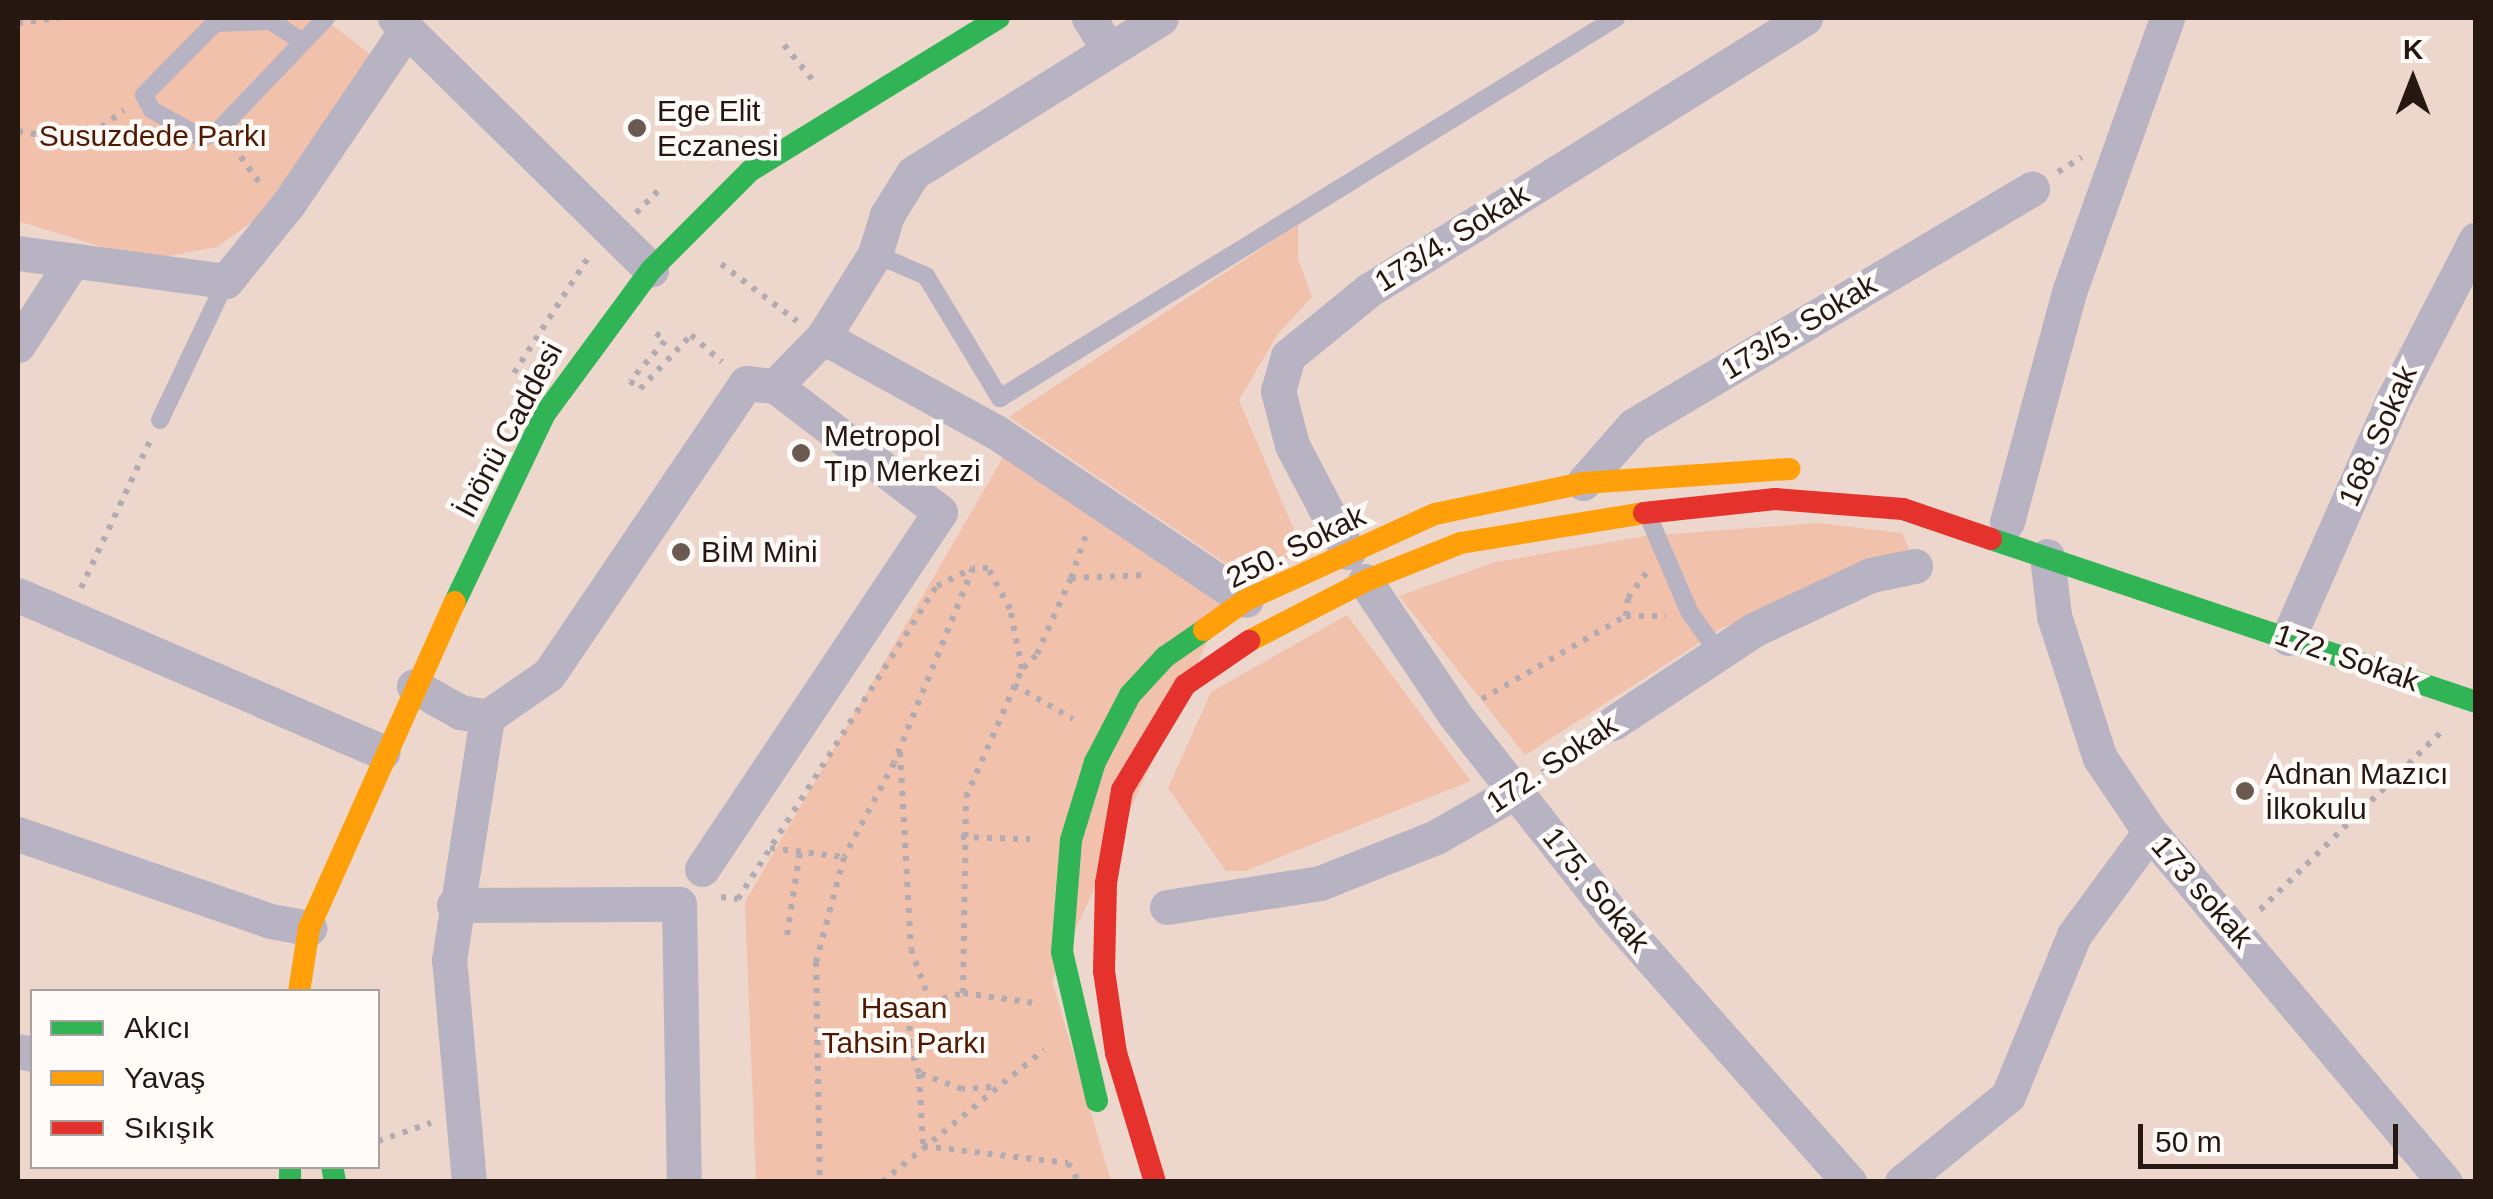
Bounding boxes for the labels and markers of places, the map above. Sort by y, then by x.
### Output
place label: Ege Elit Eczanesi [657,93,779,164]
marker: Ege Elit Eczanesi [626,117,648,139]
place label: Metropol Tıp Merkezi [824,418,981,488]
marker: Metropol Tıp Merkezi [788,440,814,466]
place label: BİM Mini [701,534,818,570]
marker: BİM Mini [670,541,692,563]
place label: Adnan Mazıcı İlkokulu [2265,756,2448,826]
marker: Adnan Mazıcı İlkokulu [2234,780,2256,802]

